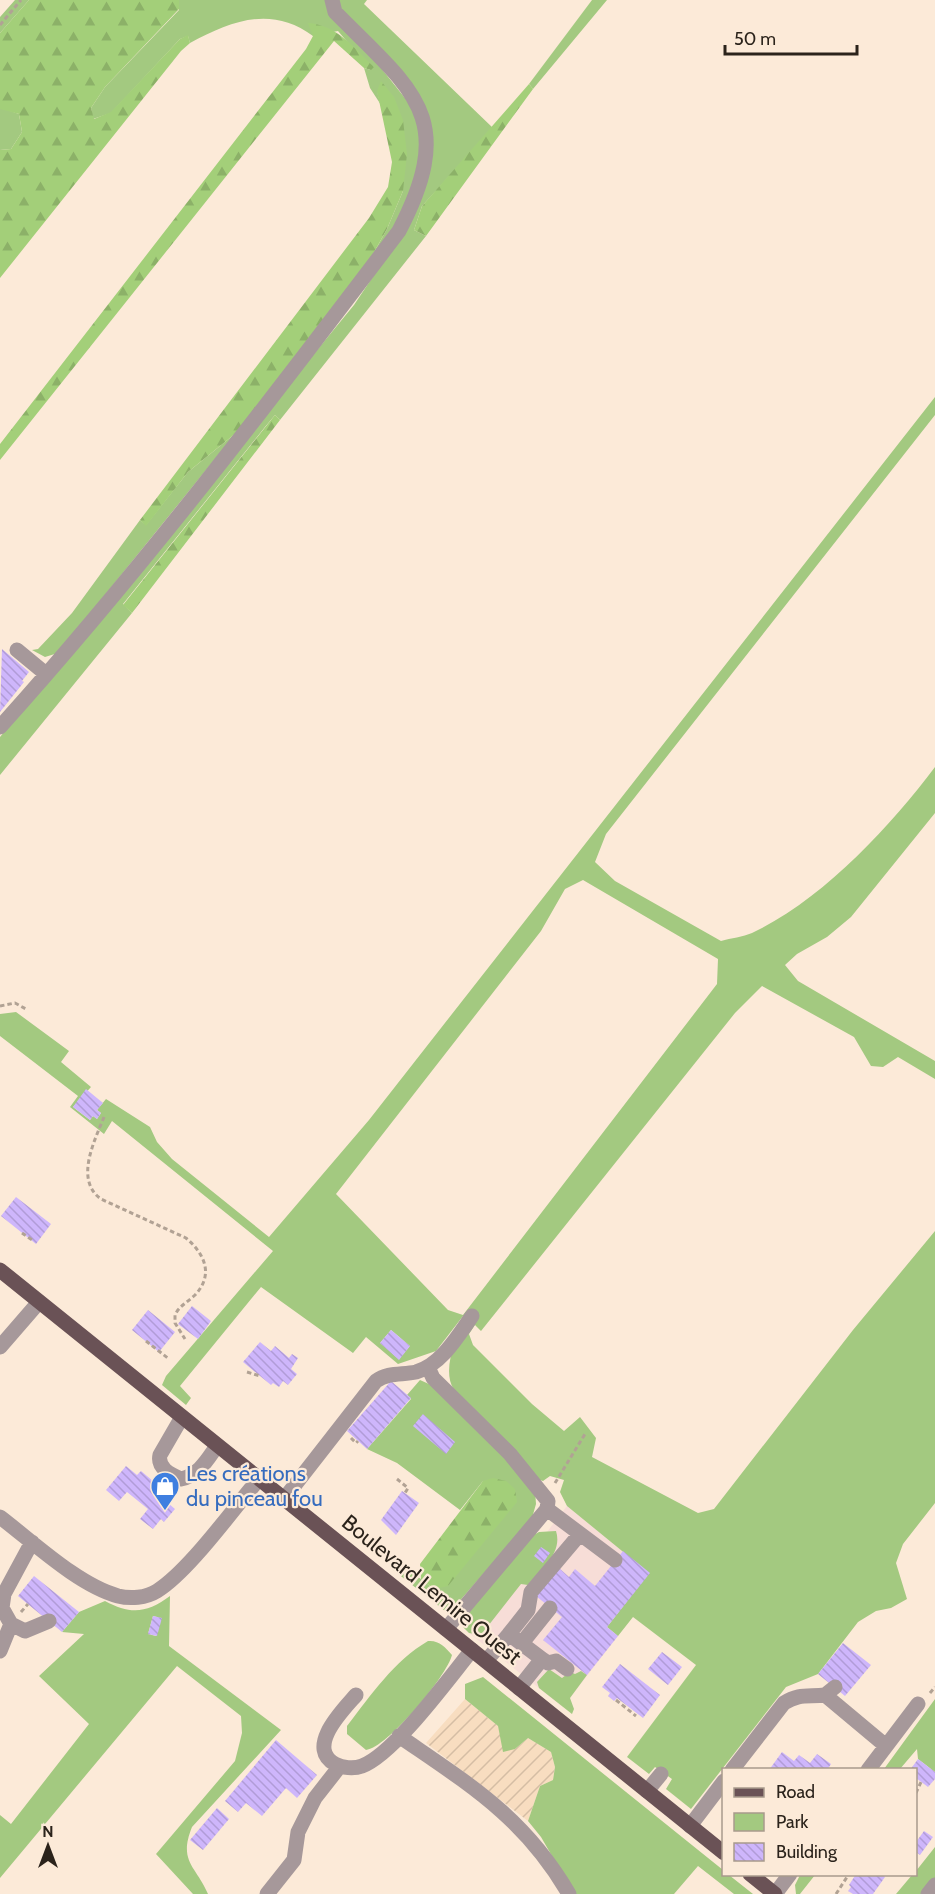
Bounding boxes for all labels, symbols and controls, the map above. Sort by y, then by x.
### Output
scale bar [725,18,857,56]
text: 50 m [734,28,776,50]
place label: Les créations du pinceau fou [186,1460,323,1512]
shop icon: Les créations du pinceau fou [149,1470,181,1512]
street label: Boulevard Lemire Ouest [336,1509,527,1670]
legend [722,1768,917,1876]
text: Road [776,1781,815,1803]
text: Park [776,1811,809,1833]
north arrow [18,1816,78,1876]
text: N [42,1822,54,1841]
text: Building [776,1841,838,1863]

